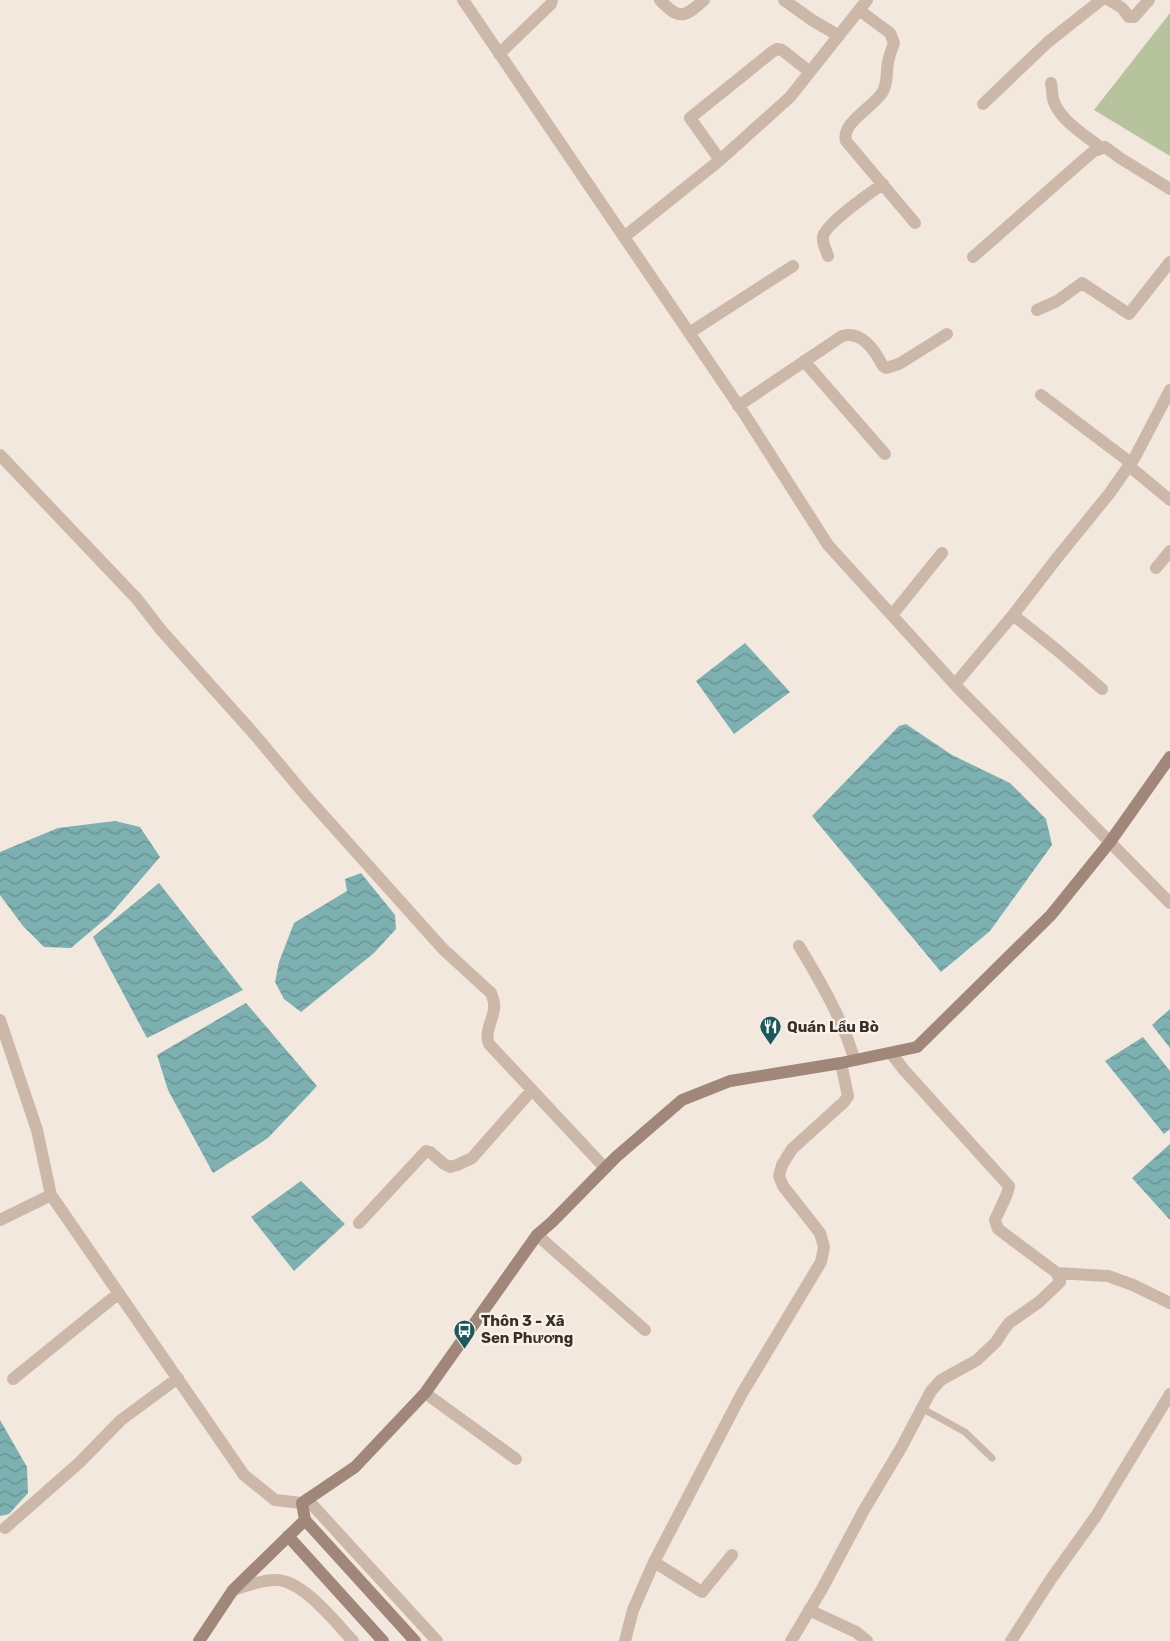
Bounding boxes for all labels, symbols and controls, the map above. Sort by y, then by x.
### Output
restaurant icon: Quán Lẩu Bò [759,1015,783,1046]
place label: Quán Lẩu Bò [787,1018,879,1036]
place label: Thôn 3 - Xã Sen Phương [481,1312,573,1347]
bus stop icon: Thôn 3 - Xã Sen Phương [453,1318,477,1349]

